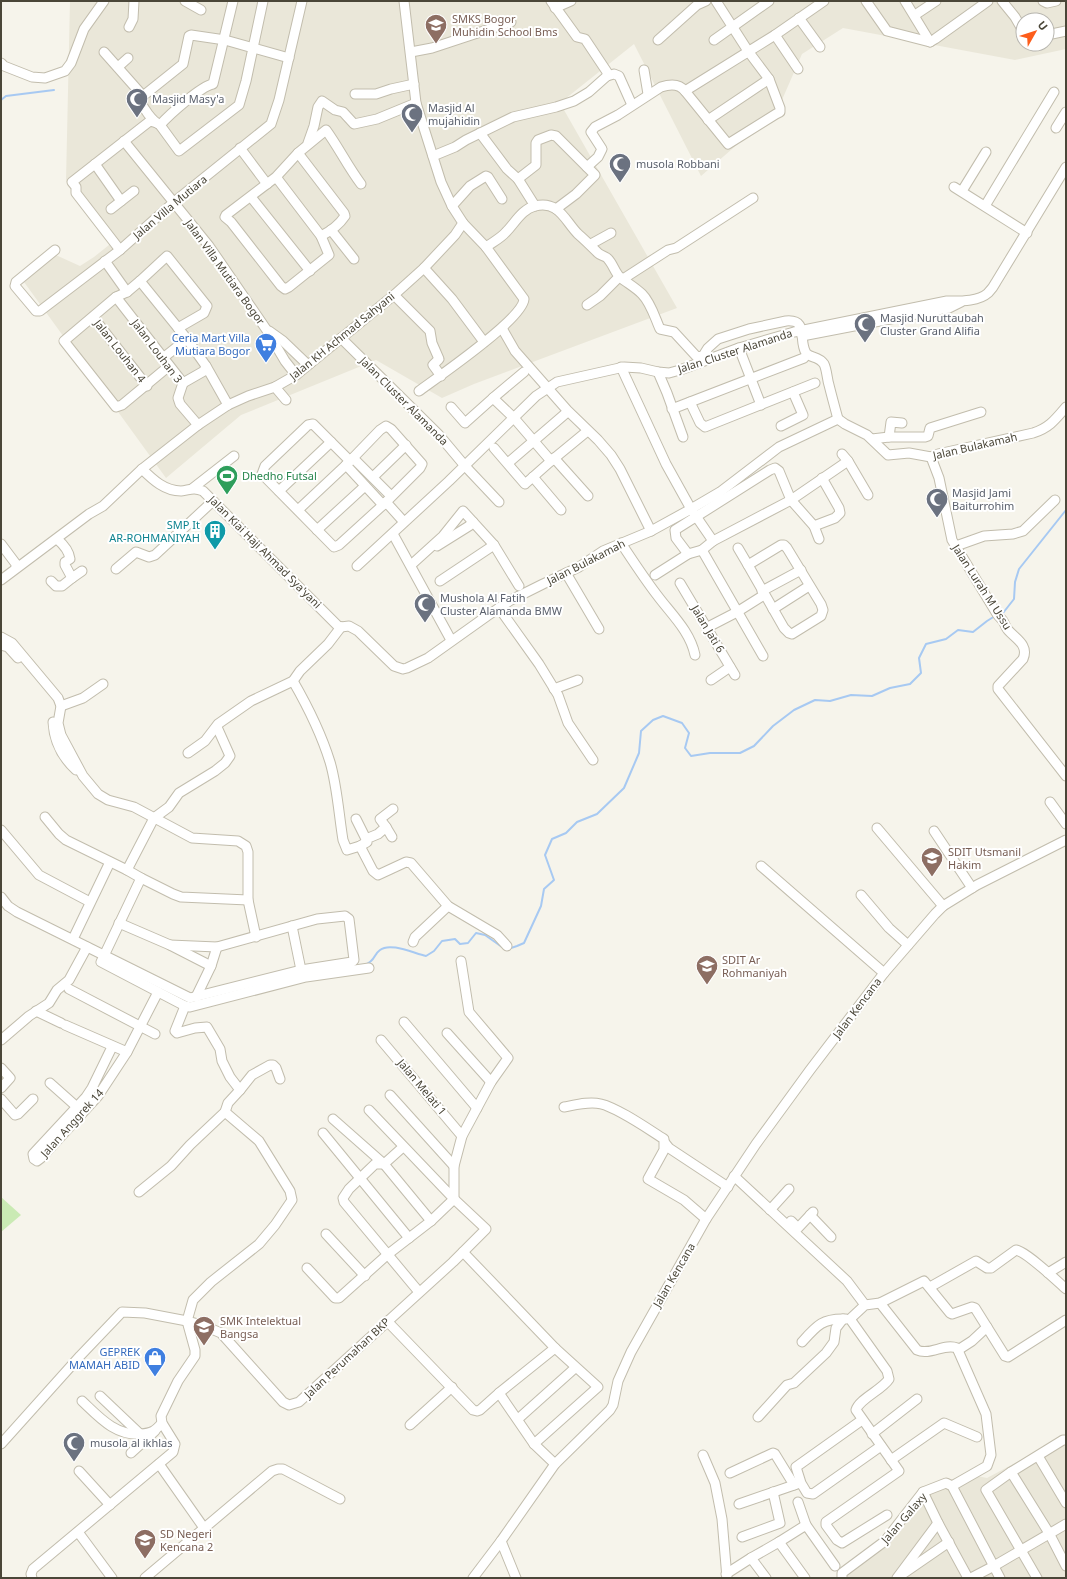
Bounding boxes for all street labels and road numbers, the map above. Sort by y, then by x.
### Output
street label: Jalan Villa Mutiara [129,171,210,243]
street label: Jalan Villa Mutiara Bogor [181,215,269,328]
street label: Jalan KH Achmad Sahyani [285,288,397,383]
street label: Jalan Louhan 4 [90,315,150,386]
street label: Jalan Louhan 3 [128,315,186,386]
street label: Jalan Cluster Alamanda [675,325,794,376]
street label: Jalan Cluster Alamanda [356,352,452,448]
street label: Jalan Bulakamah [930,429,1019,463]
street label: Jalan Kiai Haji Ahmad Sya'yani [205,491,325,611]
street label: Jalan Bulakamah [543,535,628,588]
street label: Jalan Lurah M Ussu [949,540,1016,632]
street label: Jalan Jati 6 [688,601,729,655]
street label: Jalan Kencana [828,974,884,1042]
street label: Jalan Melati 1 [394,1055,450,1118]
street label: Jalan Anggrek 14 [36,1085,107,1161]
street label: Jalan Kencana [649,1240,698,1311]
street label: Jalan Perumahan BKP [300,1314,393,1402]
street label: Jalan Galaxy [877,1489,930,1547]

